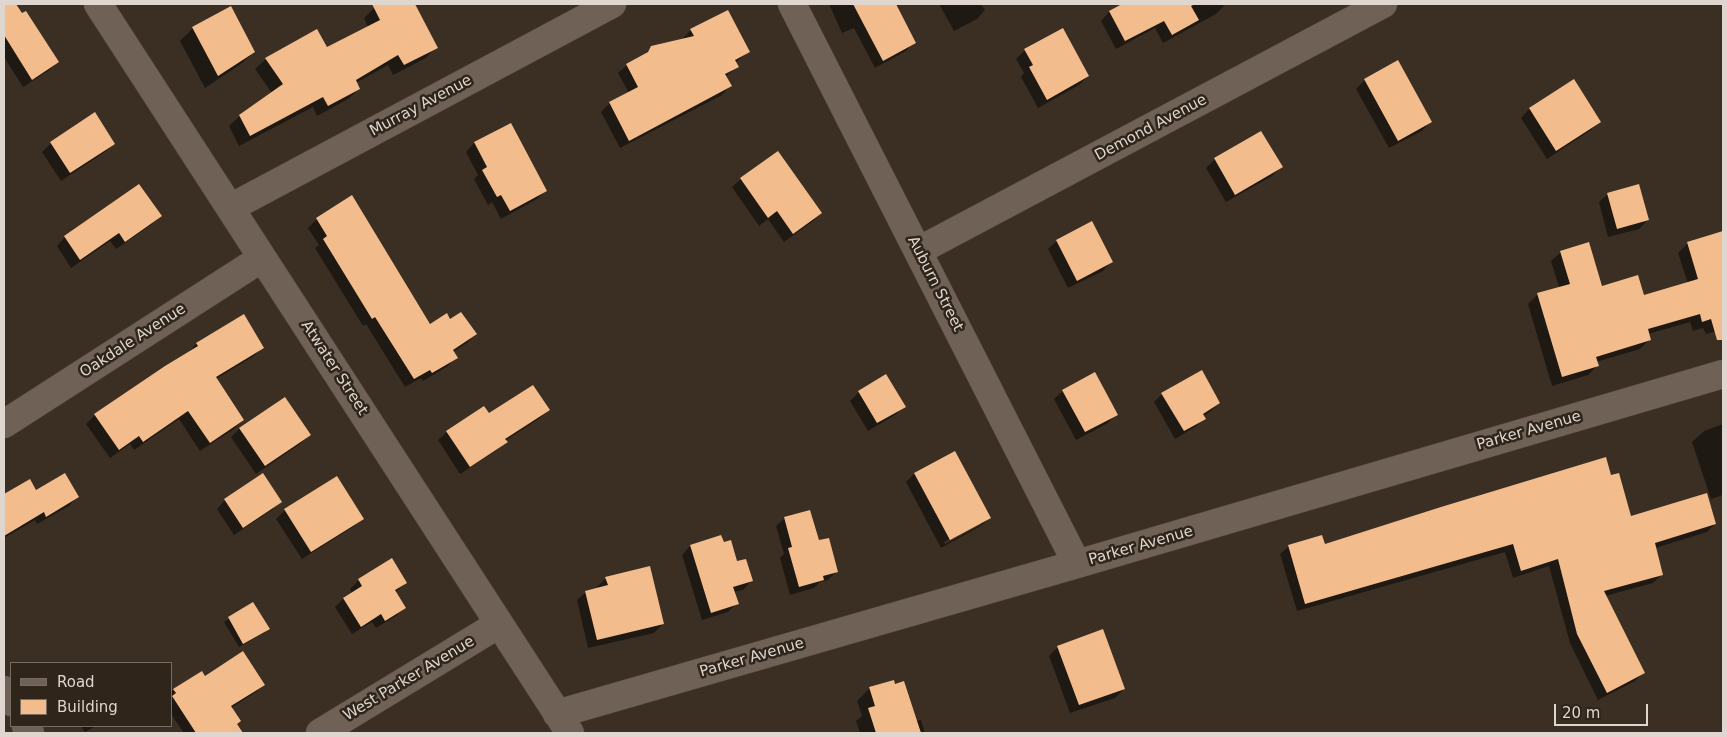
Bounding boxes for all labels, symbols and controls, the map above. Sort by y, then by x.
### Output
street label: Murray Avenue [367,72,475,140]
street label: Demond Avenue [1092,91,1210,165]
street label: Auburn Street [903,233,967,335]
street label: Oakdale Avenue [77,300,189,382]
street label: Atwater Street [297,317,371,419]
street label: Parker Avenue [1475,407,1583,455]
street label: Parker Avenue [1087,522,1195,570]
street label: West Parker Avenue [340,633,478,725]
street label: Parker Avenue [698,634,806,682]
legend [10,662,172,727]
text: Road [57,673,95,691]
scale bar [1557,694,1651,726]
text: Building [57,698,118,716]
text: 20 m [1562,704,1600,722]

